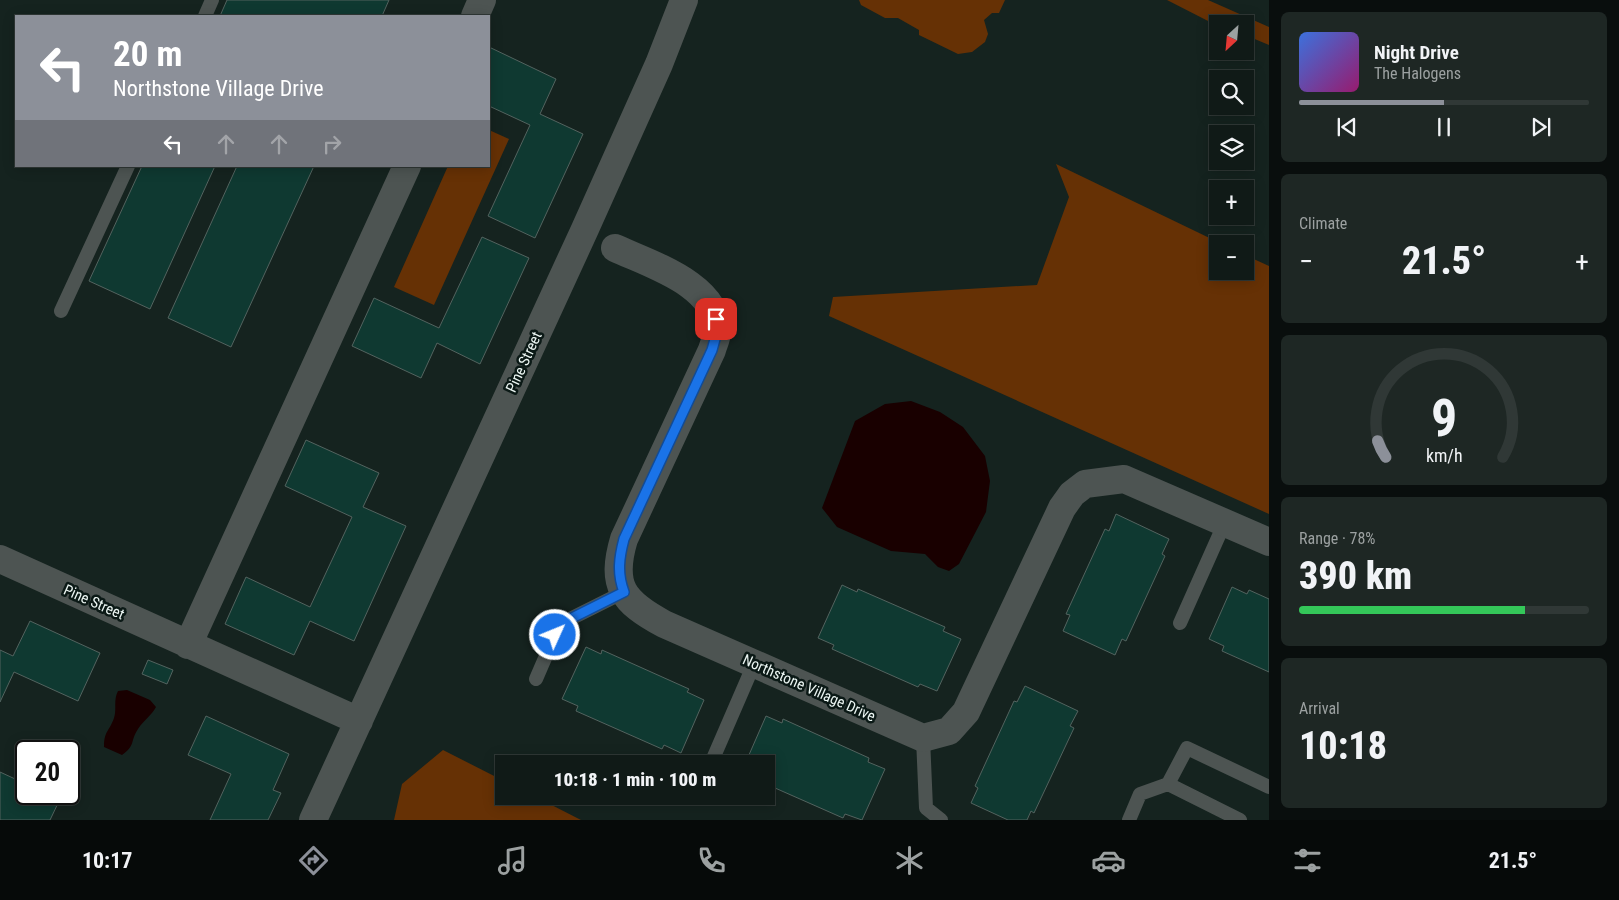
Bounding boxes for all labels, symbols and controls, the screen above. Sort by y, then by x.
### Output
north arrow [1209,15,1254,60]
map controls [1209,15,1254,280]
text: 20 m [113,34,182,75]
icon: left [30,35,95,100]
text: Night Drive [1374,41,1459,64]
text: The Halogens [1374,64,1461,83]
button: search [1209,70,1254,115]
text: Northstone Village Drive [113,76,324,101]
icon: previous [1333,113,1361,141]
icon: pause [1430,113,1458,141]
icon: next [1527,113,1555,141]
button: layers [1209,125,1254,170]
icon: left [159,130,187,158]
icon: ahead [212,130,240,158]
icon: ahead [265,130,293,158]
icon: right [318,130,346,158]
button: + [1209,180,1254,225]
text: Climate [1299,214,1347,233]
button: − [1209,235,1254,280]
text: 21.5° [1402,239,1486,283]
text: − [1299,245,1313,278]
text: + [1575,245,1589,278]
pin [695,298,737,340]
icon: arrive [702,305,730,333]
street label: Pine Street [502,329,546,395]
text: 9 [1431,388,1457,449]
text: km/h [1426,445,1462,466]
text: Range · 78% [1299,529,1375,548]
text: 390 km [1299,554,1412,598]
street label: Pine Street [61,581,127,623]
position arrow [528,608,580,660]
street label: Northstone Village Drive [740,651,878,725]
text: Arrival [1299,699,1340,718]
text: 10:18 [1299,724,1387,768]
speed limit sign: 20 [15,740,80,805]
text: 10:18 · 1 min · 100 m [554,768,716,791]
icon: directions [296,843,331,878]
icon: music [495,843,530,878]
icon: phone [694,843,729,878]
icon: climate [892,843,927,878]
icon: car [1091,843,1126,878]
icon: filters [1290,843,1325,878]
text: 10:17 [82,848,132,873]
text: 21.5° [1489,848,1537,873]

